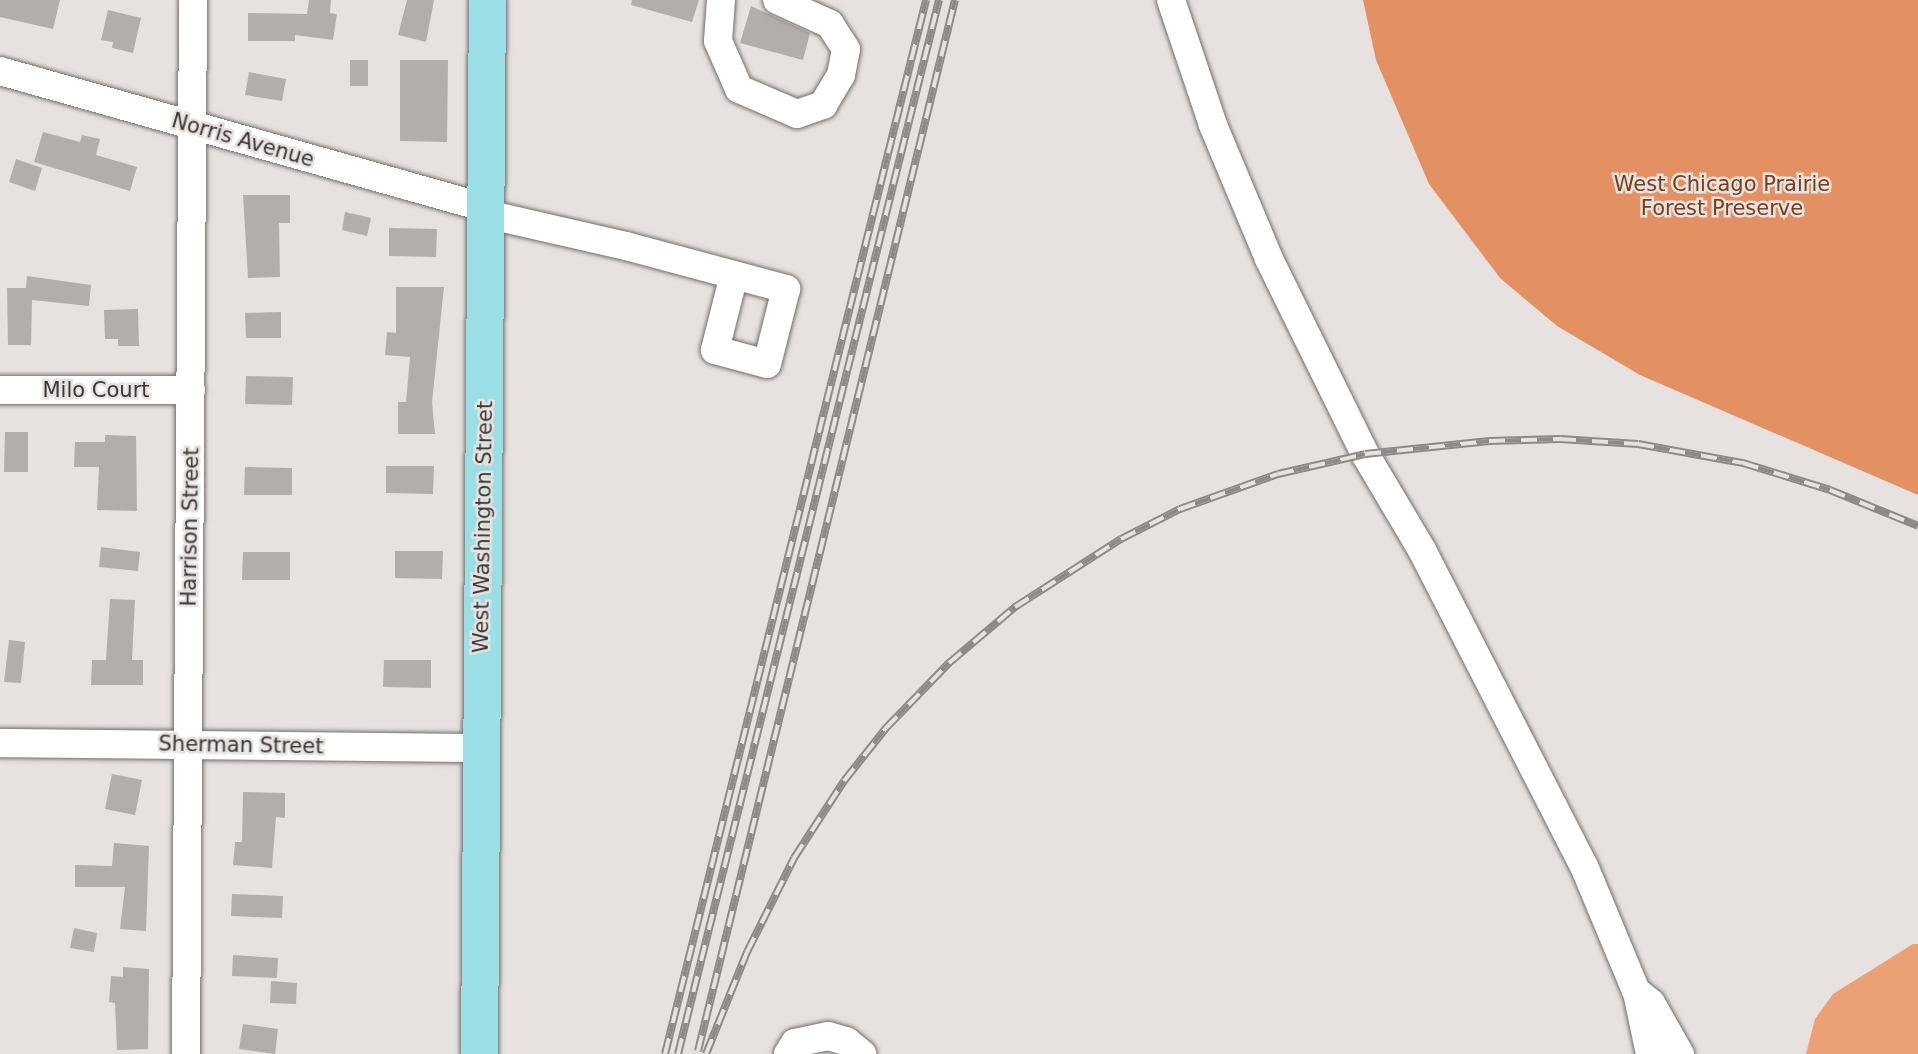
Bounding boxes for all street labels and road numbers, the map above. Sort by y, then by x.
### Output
street label: Norris Avenue [169,108,317,172]
street label: Milo Court [43,377,149,403]
street label: West Washington Street [468,401,498,653]
street label: Harrison Street [176,447,204,607]
street label: Sherman Street [158,731,324,759]

